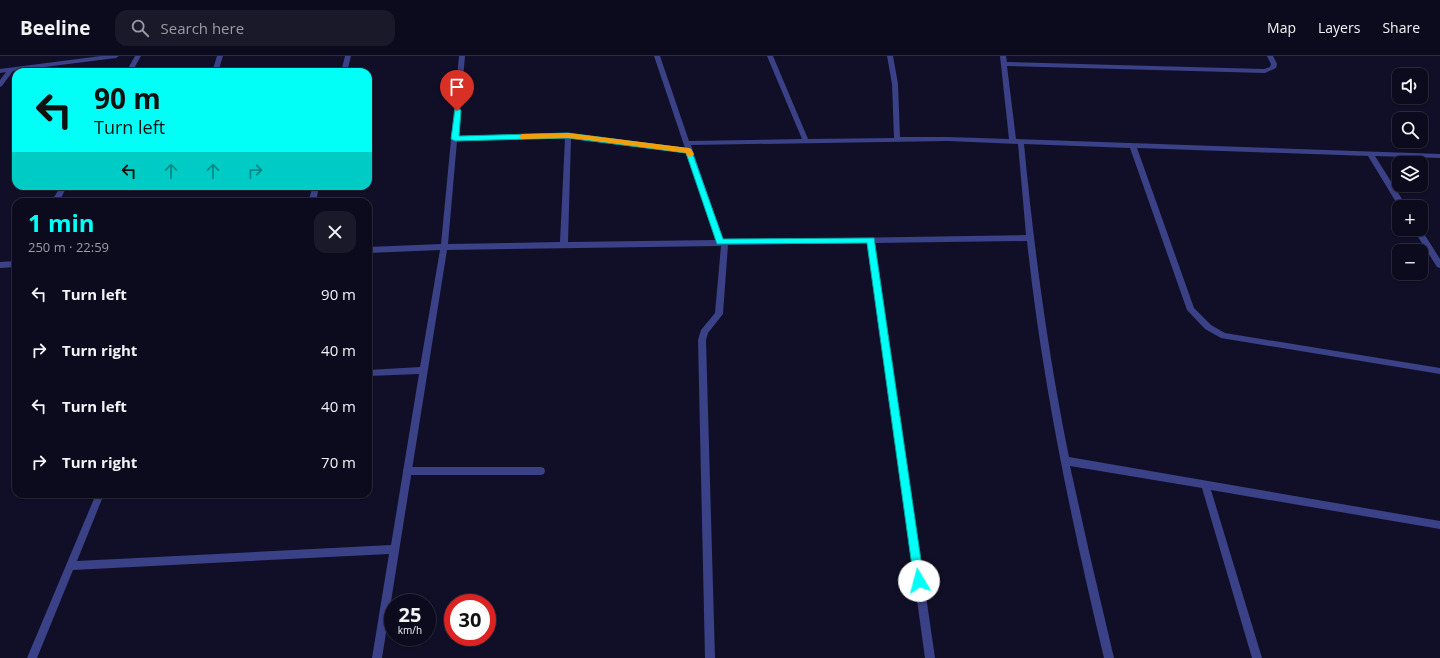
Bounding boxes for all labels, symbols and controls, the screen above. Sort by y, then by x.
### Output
search box [115,10,395,46]
text: Beeline [20,15,91,41]
icon: search [129,17,151,39]
text: Search here [161,18,244,38]
text: Map [1267,18,1296,37]
text: Layers [1318,18,1360,37]
text: Share [1382,18,1420,37]
map controls [1392,68,1428,280]
button: sound [1392,68,1428,104]
pin [440,70,474,111]
icon: arrive [446,76,468,98]
text: 90 m [94,79,161,117]
icon: left [28,84,80,136]
button: search [1392,112,1428,148]
text: Turn left [94,115,165,139]
button: layers [1392,156,1428,192]
icon: left [118,160,140,182]
icon: ahead [160,160,182,182]
icon: ahead [202,160,224,182]
icon: right [244,160,266,182]
button: + [1392,200,1428,236]
text: 1 min [28,206,95,239]
button: close [314,211,356,253]
text: 250 m · 22:59 [28,238,109,256]
button: − [1392,244,1428,280]
icon: left [28,283,50,305]
text: Turn left [62,284,127,304]
text: 90 m [321,284,356,304]
icon: right [28,339,50,361]
text: Turn right [62,340,137,360]
text: 40 m [321,340,356,360]
icon: left [28,395,50,417]
text: Turn left [62,396,127,416]
text: 40 m [321,396,356,416]
icon: right [28,451,50,473]
text: Turn right [62,452,137,472]
text: 70 m [321,452,356,472]
position arrow [898,560,940,602]
speed limit sign: 30 [444,594,496,646]
text: 25 [399,601,421,628]
text: km/h [398,623,422,637]

